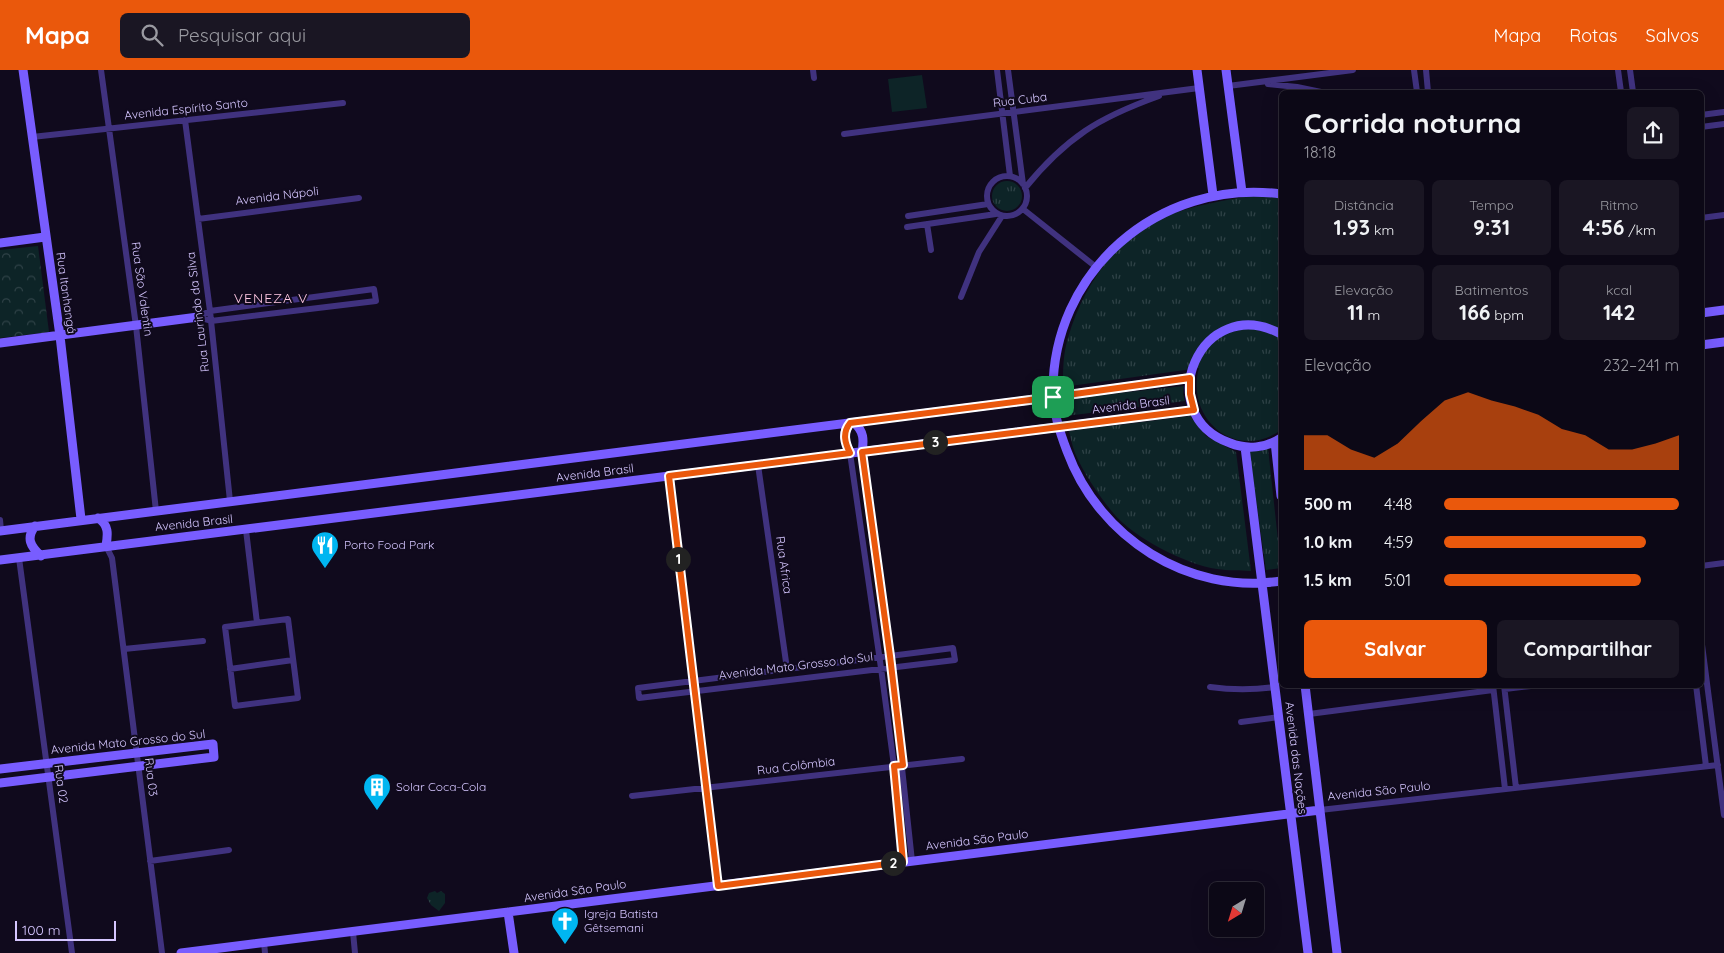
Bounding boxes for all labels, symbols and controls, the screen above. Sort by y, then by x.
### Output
search box [120,13,470,58]
text: Mapa [25,20,90,50]
icon: search [138,21,166,49]
text: Pesquisar aqui [178,23,306,47]
text: Mapa [1494,24,1541,47]
text: Rotas [1569,24,1618,47]
text: Salvos [1646,24,1699,47]
street label: Rua Cuba [992,89,1048,110]
street label: Avenida Espírito Santo [123,95,248,122]
text: Corrida noturna [1304,105,1521,140]
button: share [1627,107,1679,159]
text: 18:18 [1304,142,1336,162]
street label: Avenida Nápoli [234,183,319,208]
text: Distância [1334,196,1394,214]
text: Tempo [1469,196,1514,214]
text: Ritmo [1600,196,1638,214]
text: 1.93 [1333,214,1370,240]
text: 9:31 [1473,214,1510,240]
text: 4:56 [1583,214,1624,240]
text: km [1370,221,1394,239]
text: /km [1624,221,1656,239]
street label: Rua São Valentin [128,241,157,337]
street label: Rua Itanhangá [53,251,80,335]
street label: Rua Laurindo da Silva [183,251,212,373]
text: Elevação [1334,281,1393,299]
text: Batimentos [1455,281,1528,299]
text: kcal [1606,281,1632,299]
district label: VENEZA V [234,289,308,307]
text: 11 [1347,299,1364,325]
text: 166 [1459,299,1490,325]
text: 142 [1603,299,1635,325]
text: m [1364,306,1380,324]
text: bpm [1490,306,1524,324]
text: Elevação [1304,355,1371,375]
text: 232–241 m [1603,355,1679,375]
pin [1032,376,1074,418]
icon: arrive [1039,383,1067,411]
street label: Avenida Brasil [1091,392,1171,417]
pin: 3 [922,430,948,454]
text: 3 [932,433,939,451]
street label: Avenida Brasil [555,460,635,485]
text: 500 m [1304,494,1352,514]
text: 4:48 [1384,494,1413,514]
street label: Avenida Brasil [154,511,234,534]
restaurant icon: Porto Food Park [310,530,340,569]
text: 1.0 km [1304,532,1352,552]
text: 4:59 [1384,532,1413,552]
street label: Rua Africa [773,535,796,595]
place label: Porto Food Park [344,537,435,552]
pin: 1 [666,546,690,572]
text: 1 [676,550,681,568]
text: 1.5 km [1304,570,1352,590]
text: 5:01 [1384,570,1411,590]
button: Salvar [1304,620,1487,678]
button: Compartilhar [1497,620,1679,678]
street label: Avenida Mato Grosso do Sul [718,649,874,682]
street label: Avenida das Nações [1282,701,1311,815]
street label: Avenida Mato Grosso do Sul [50,726,206,757]
street label: Rua Colômbia [756,753,836,778]
street label: Rua 03 [142,757,161,797]
street label: Rua 02 [51,764,72,805]
building icon: Solar Coca-Cola [362,772,392,811]
street label: Avenida São Paulo [1327,778,1431,803]
place label: Solar Coca-Cola [396,779,486,794]
street label: Avenida São Paulo [925,826,1029,853]
pin: 2 [880,850,906,876]
text: 2 [890,854,897,872]
street label: Avenida São Paulo [523,876,627,905]
north arrow [1209,882,1264,938]
map controls [1209,882,1264,937]
church icon: Igreja Batista Gêtsemani [550,906,580,945]
place label: Igreja Batista Gêtsemani [584,906,658,935]
scale bar [15,918,116,941]
text: 100 m [22,921,60,939]

